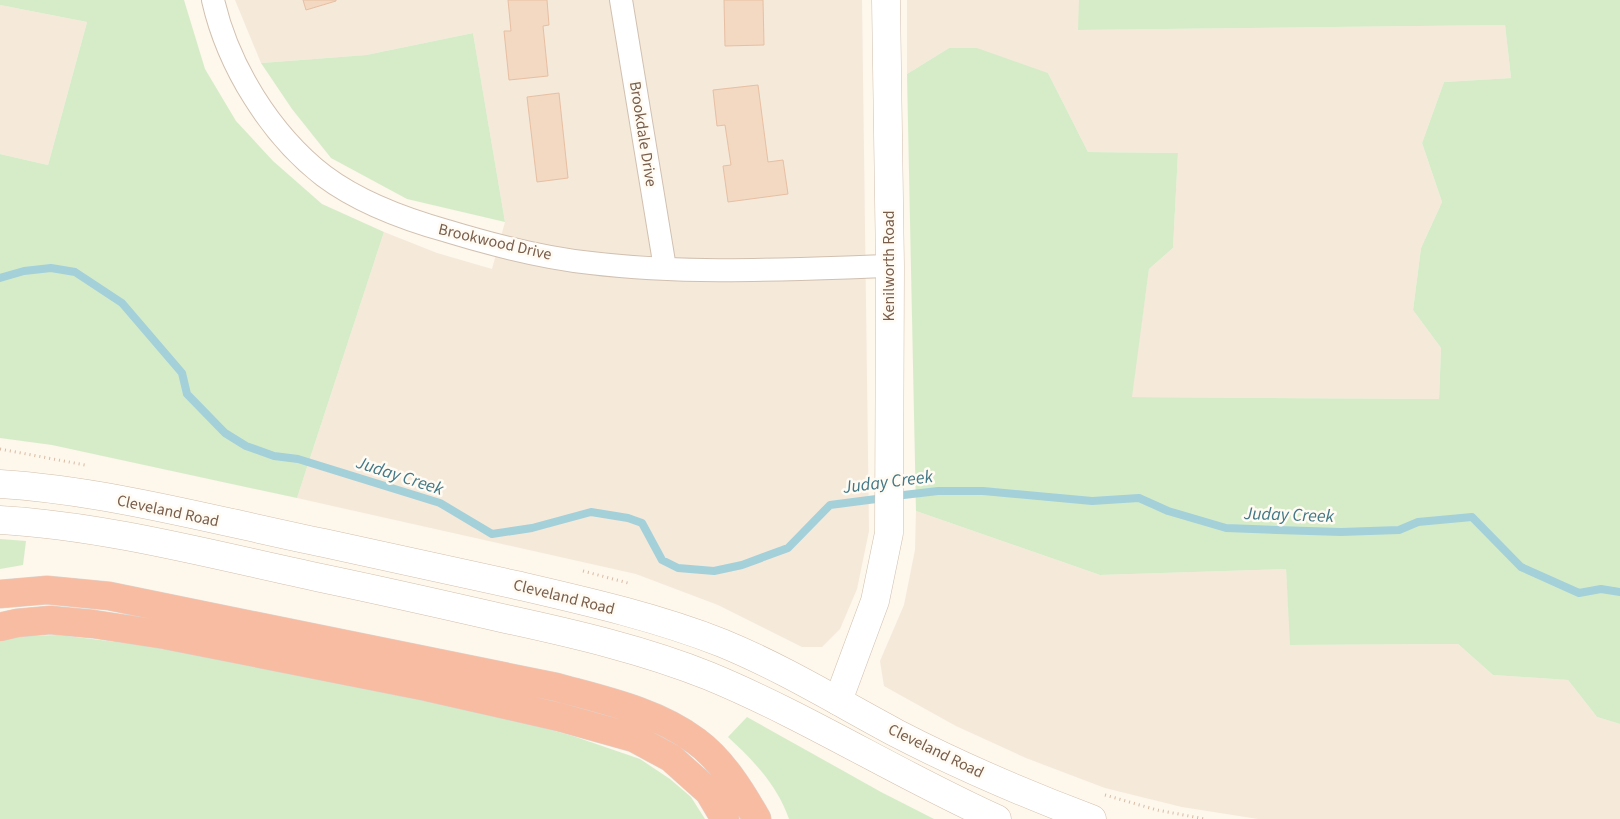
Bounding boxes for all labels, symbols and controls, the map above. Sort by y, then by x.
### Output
street label: Brookdale Drive [624,80,662,188]
street label: Kenilworth Road [878,210,900,322]
street label: Brookwood Drive [436,218,554,266]
water label: Juday Creek [352,450,447,502]
water label: Juday Creek [841,464,935,500]
street label: Cleveland Road [115,489,221,533]
water label: Juday Creek [1242,501,1335,529]
street label: Cleveland Road [511,574,617,620]
street label: Cleveland Road [884,718,988,784]

